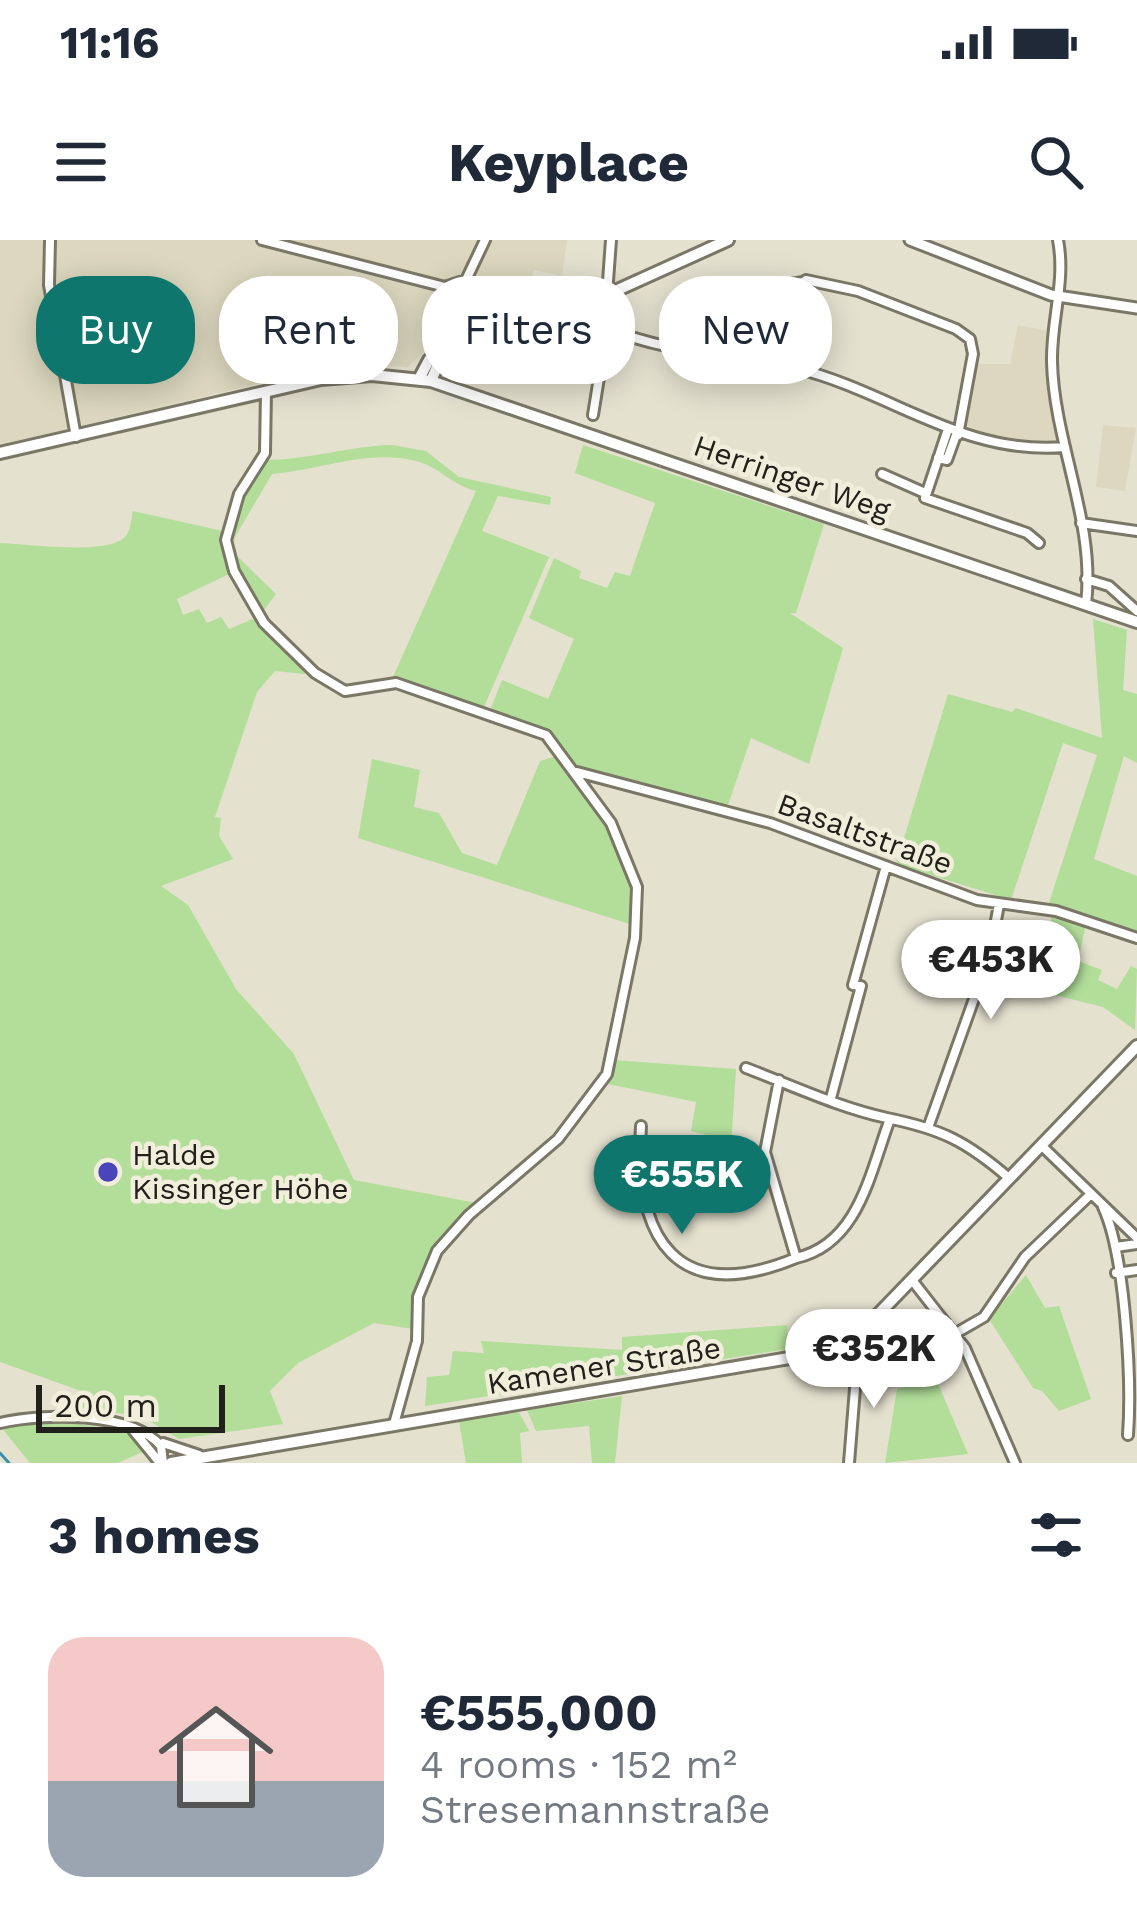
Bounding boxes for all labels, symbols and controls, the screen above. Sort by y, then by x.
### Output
text: 11:16 [60,16,160,69]
icon: menu [48,129,114,195]
icon: search [1023,129,1089,195]
text: Keyplace [448,131,689,194]
chip: Buy [36,276,195,384]
chip: Rent [219,276,398,384]
chip: Filters [422,276,635,384]
chip: New [659,276,832,384]
street label: Herringer Weg [689,428,895,528]
street label: Basaltstraße [773,786,957,881]
pin: €453K [907,920,1075,1022]
text: €453K [928,936,1054,981]
pin: €555K [598,1135,766,1237]
place label: Halde Kissinger Höhe [132,1137,349,1206]
text: €555K [621,1151,743,1196]
marker: Halde Kissinger Höhe [95,1159,121,1185]
pin: €352K [790,1309,958,1411]
text: €352K [812,1325,936,1370]
street label: Kamener Straße [485,1330,723,1401]
scale bar [36,1379,225,1432]
text: 200 m [54,1386,157,1425]
icon: filters [1023,1502,1089,1568]
text: 3 homes [48,1506,260,1565]
text: €555,000 [420,1683,658,1742]
icon: home [144,1685,288,1829]
text: 4 rooms · 152 m² [420,1742,737,1787]
text: Stresemannstraße [420,1787,771,1832]

